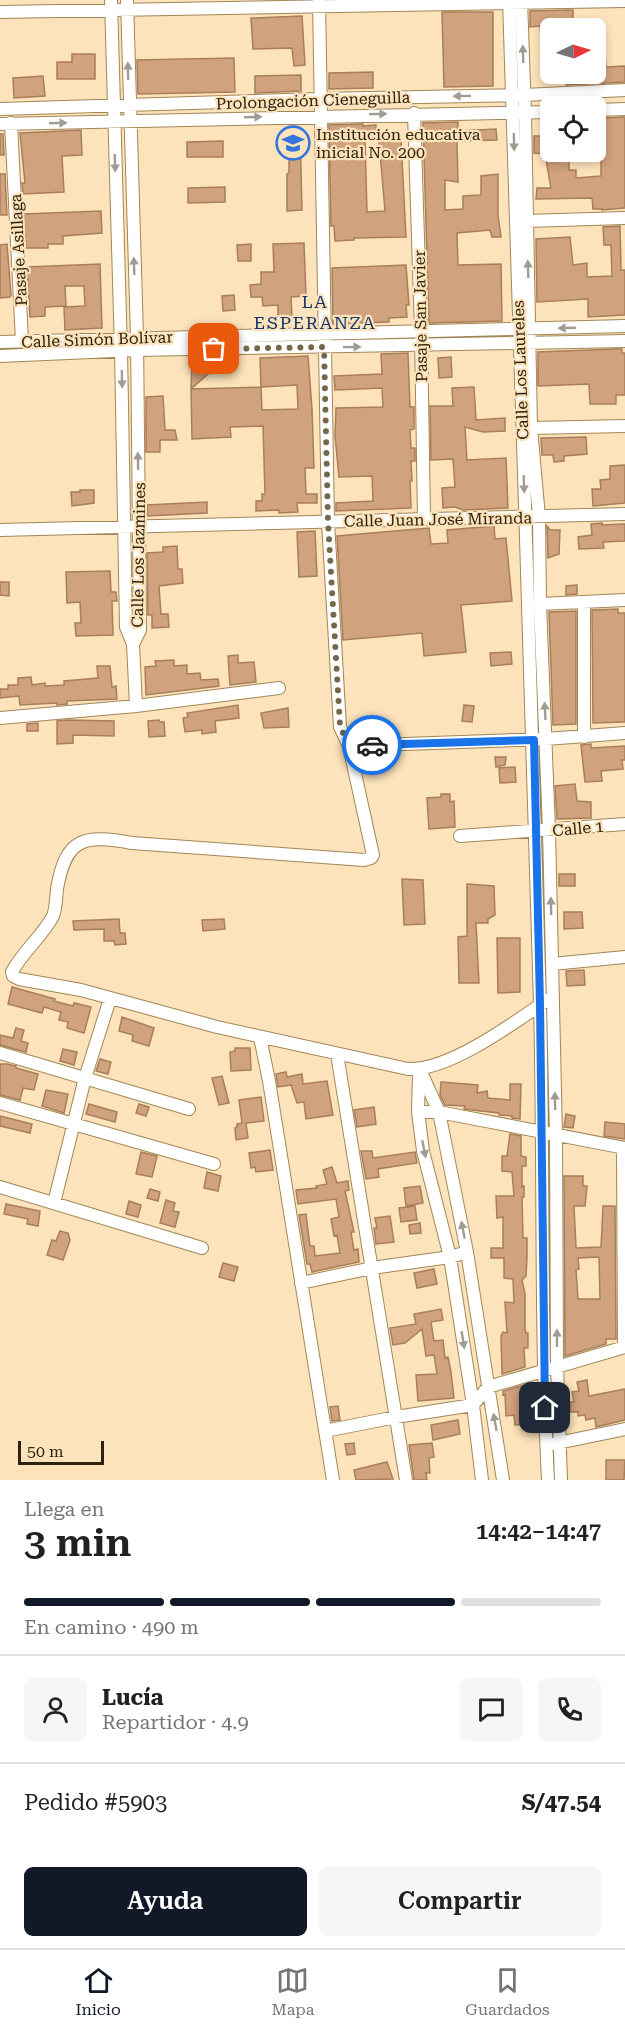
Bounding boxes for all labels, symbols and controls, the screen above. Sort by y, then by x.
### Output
north arrow [540,18,606,84]
map controls [540,18,606,162]
one-way arrow [519,44,528,63]
one-way arrow [123,62,133,81]
street label: Prolongación Cieneguilla [215,88,411,113]
one-way arrow [452,91,471,101]
button: locate [540,96,606,162]
one-way arrow [369,109,388,119]
one-way arrow [244,113,263,122]
one-way arrow [49,118,68,127]
school or university icon: Institución educativa inicial No. 200 [275,125,311,161]
place label: Institución educativa inicial No. 200 [316,125,481,162]
one-way arrow [509,133,519,152]
one-way arrow [111,154,120,173]
street label: Pasaje Asillaga [6,193,31,307]
street label: Pasaje San Javier [410,249,431,382]
one-way arrow [130,257,139,276]
one-way arrow [523,260,532,279]
district label: LA ESPERANZA [254,291,376,333]
street label: Calle Los Laureles [509,300,532,440]
pin [188,323,239,374]
one-way arrow [557,323,576,333]
street label: Calle Simón Bolívar [21,327,174,352]
icon: bag [197,332,230,365]
one-way arrow [343,342,362,352]
one-way arrow [117,370,126,389]
one-way arrow [133,452,143,471]
one-way arrow [519,475,529,494]
street label: Calle Los Jazmines [128,482,149,628]
street label: Calle Juan José Miranda [344,508,533,531]
one-way arrow [540,701,549,720]
courier [342,715,402,775]
icon: car [356,729,389,762]
street label: Calle 1 [551,817,605,840]
one-way arrow [546,896,555,915]
one-way arrow [550,1091,560,1110]
one-way arrow [420,1139,429,1158]
one-way arrow [458,1220,467,1239]
one-way arrow [552,1328,562,1347]
one-way arrow [459,1330,468,1349]
pin [519,1382,570,1433]
icon: home [528,1391,561,1424]
one-way arrow [490,1412,499,1431]
scale bar [18,1438,104,1466]
text: 50 m [27,1442,64,1461]
text: Llega en [24,1497,104,1521]
text: 14:42–14:47 [476,1519,601,1544]
text: 3 min [24,1520,131,1566]
text: En camino · 490 m [24,1615,199,1639]
button: person [24,1678,87,1741]
button: chat [460,1678,523,1741]
button: phone [538,1678,601,1741]
text: Lucía [102,1685,163,1710]
text: Repartidor · 4.9 [102,1710,249,1734]
text: Pedido #5903 [24,1790,167,1815]
text: S/47.54 [522,1790,601,1815]
button: Ayuda [24,1867,307,1936]
button: Compartir [319,1867,601,1936]
tab: Inicio [75,1964,121,2019]
tab: Mapa [272,1964,314,2019]
tab: Guardados [465,1964,550,2019]

